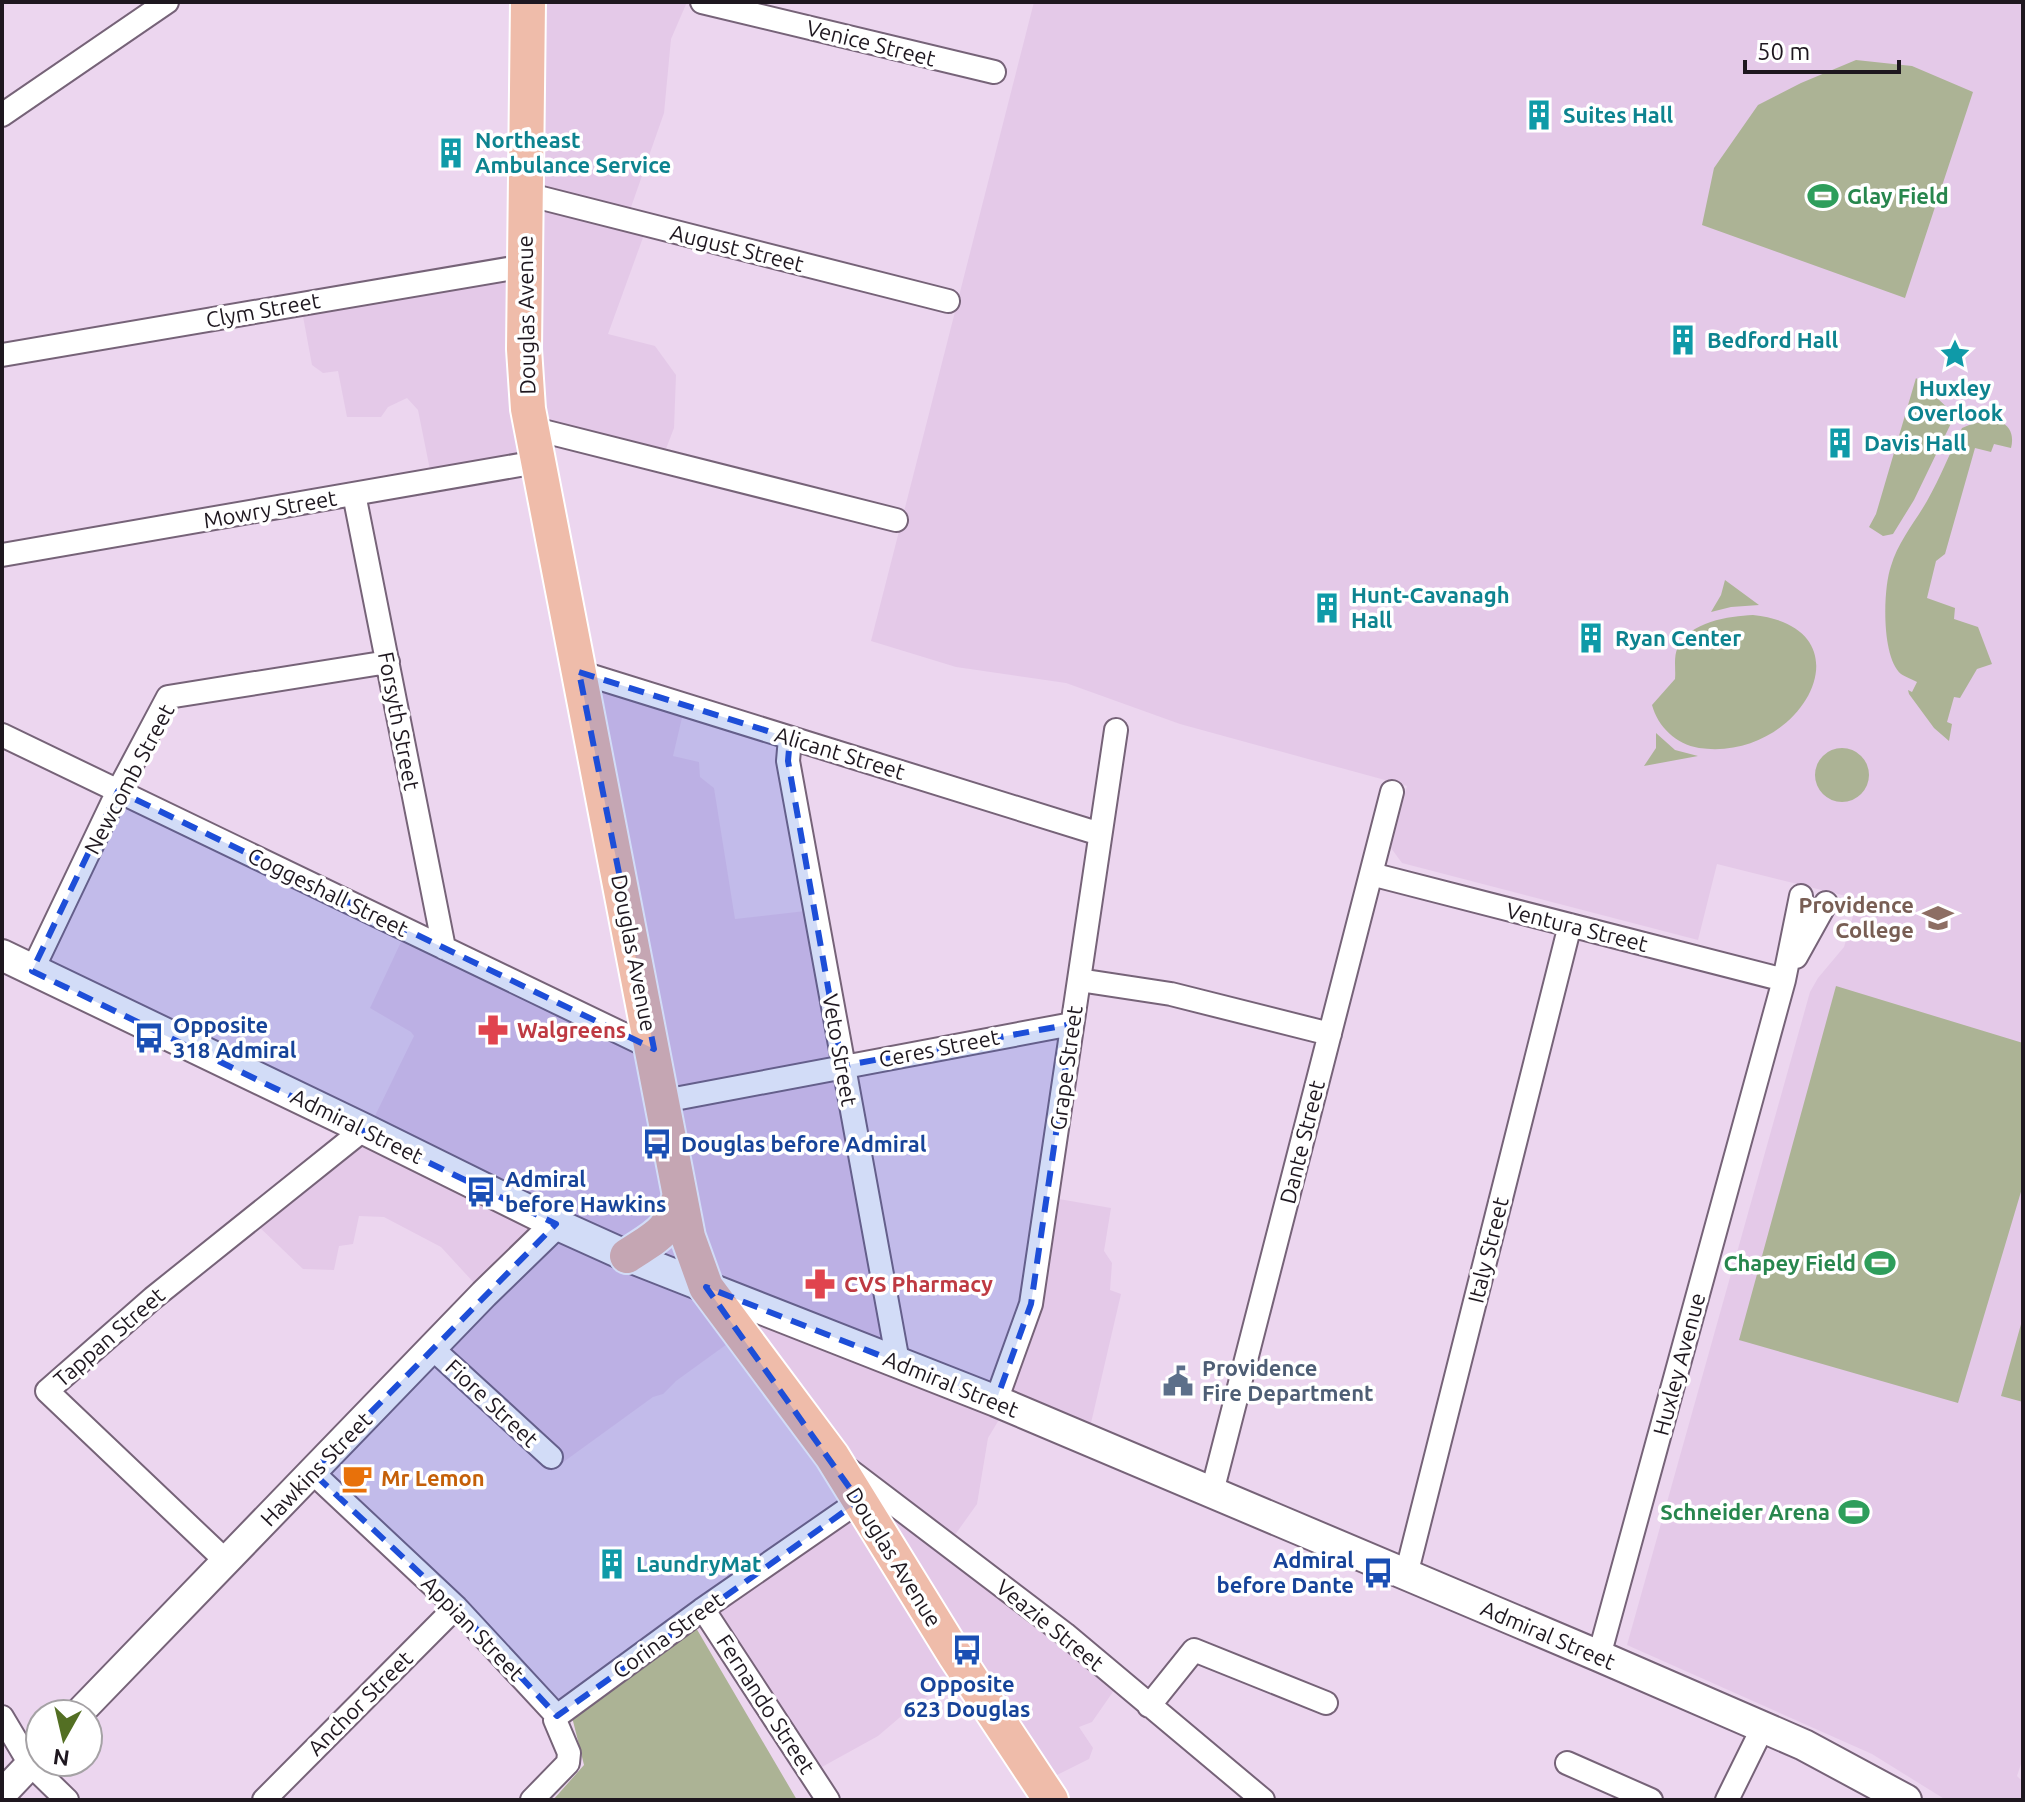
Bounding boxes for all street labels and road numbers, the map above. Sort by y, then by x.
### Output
street label: Venice Street [804,14,939,71]
street label: August Street [668,219,807,276]
street label: Douglas Avenue [512,235,539,395]
street label: Clym Street [204,287,322,332]
street label: Mowry Street [201,484,339,533]
street label: Forsyth Street [374,650,425,793]
street label: Newcomb Street [78,699,179,858]
street label: Alicant Street [772,721,908,784]
street label: Coggeshall Street [244,842,413,941]
street label: Douglas Avenue [607,872,662,1034]
street label: Ventura Street [1504,897,1651,956]
street label: Veto Street [818,992,863,1108]
street label: Grape Street [1044,1004,1087,1132]
street label: Ceres Street [877,1024,1002,1071]
street label: Dante Street [1274,1077,1329,1206]
street label: Admiral Street [287,1083,427,1168]
street label: Italy Street [1462,1194,1513,1305]
street label: Tappan Street [48,1281,169,1392]
street label: Huxley Avenue [1647,1290,1710,1438]
street label: Admiral Street [880,1345,1023,1422]
street label: Fiore Street [441,1354,544,1452]
street label: Hawkins Street [255,1406,377,1531]
street label: Douglas Avenue [842,1483,947,1631]
street label: Appian Street [417,1570,530,1685]
street label: Veazie Street [992,1574,1109,1676]
street label: Corina Street [608,1586,728,1683]
street label: Admiral Street [1477,1595,1619,1674]
street label: Fernando Street [712,1630,821,1778]
street label: Anchor Street [302,1645,417,1760]

